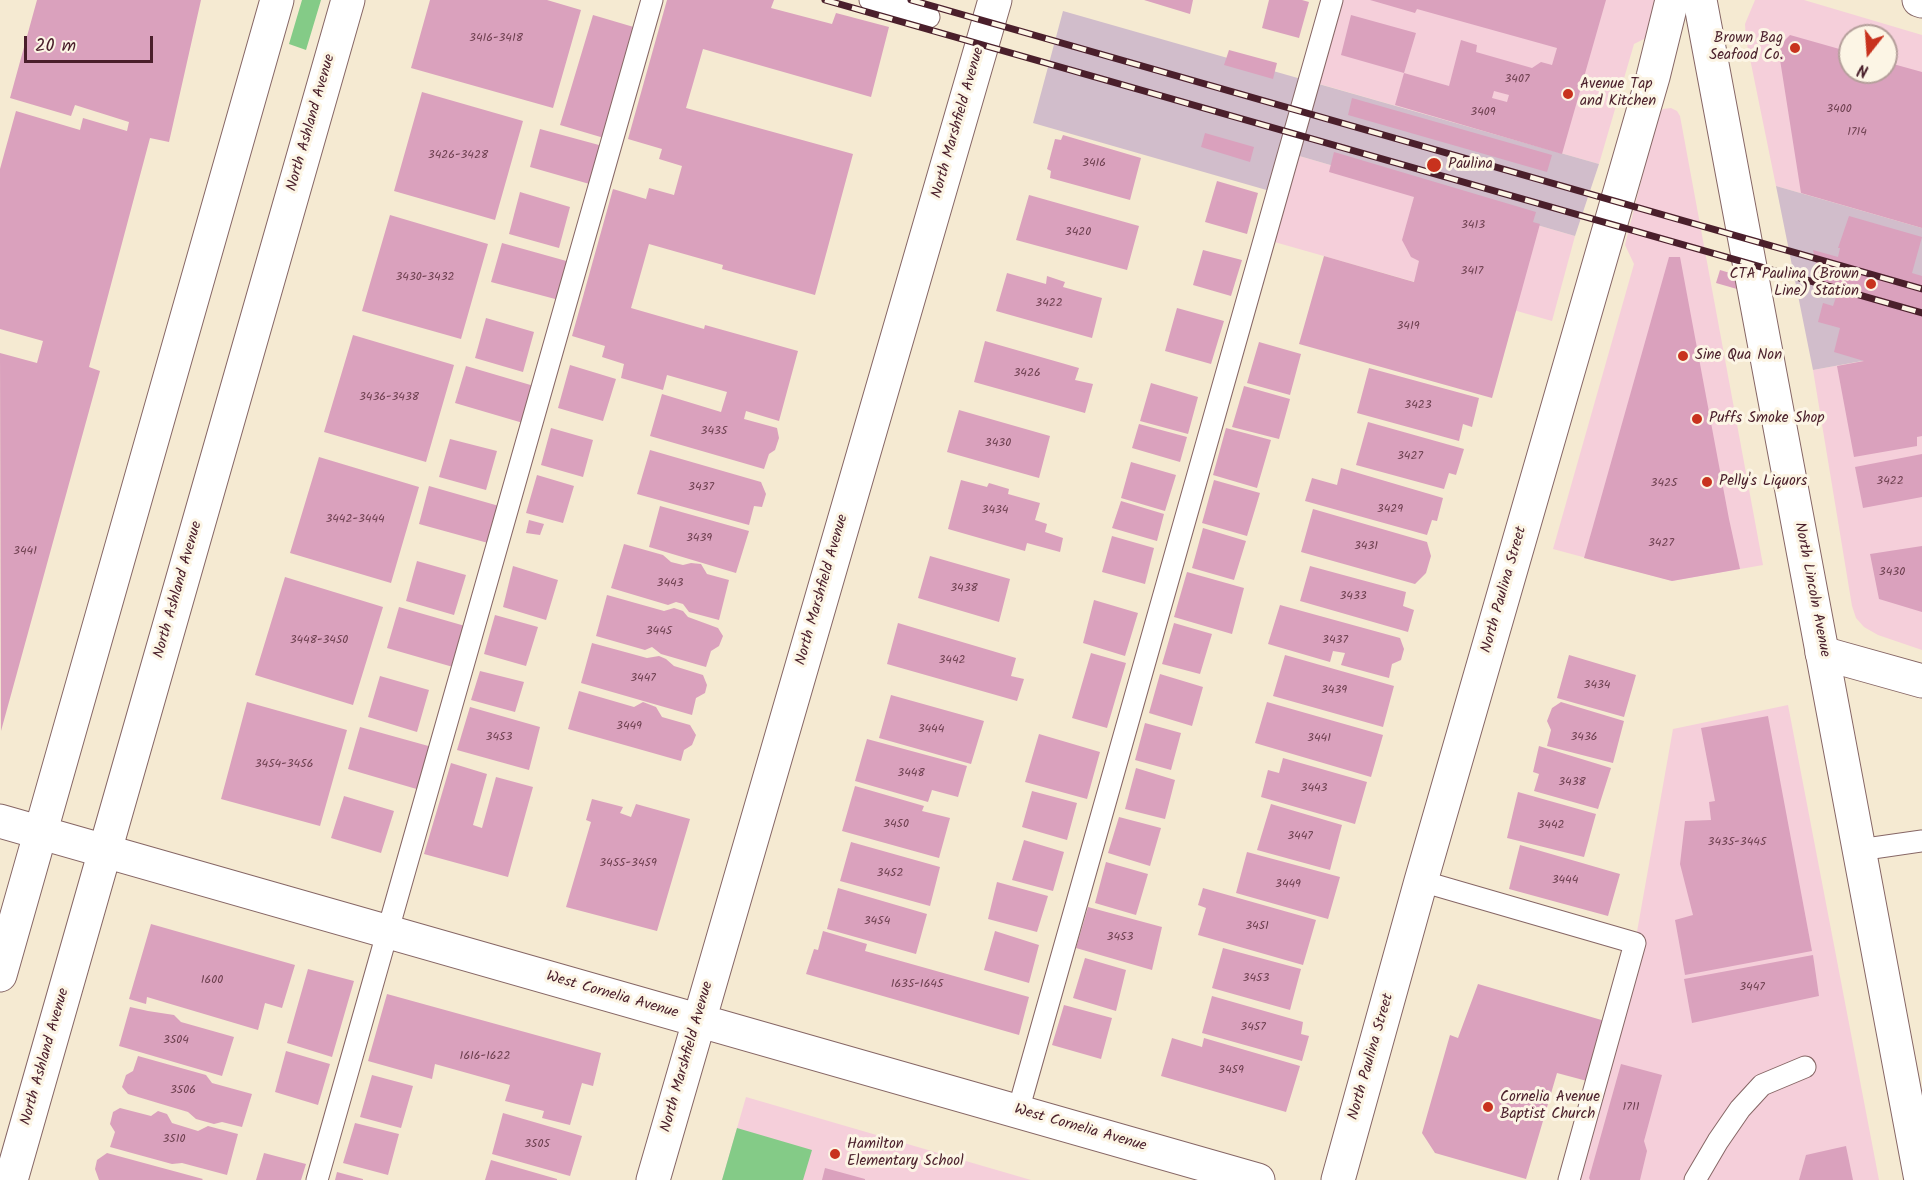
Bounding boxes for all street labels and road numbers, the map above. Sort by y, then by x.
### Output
street label: North Marshfield Avenue [929,46,989,200]
street label: North Ashland Avenue [284,52,340,194]
street label: North Marshfield Avenue [793,513,853,667]
street label: North Ashland Avenue [151,519,207,661]
street label: North Lincoln Avenue [1789,521,1833,659]
street label: North Paulina Street [1478,525,1532,655]
street label: West Cornelia Avenue [544,969,680,1023]
street label: North Marshfield Avenue [658,980,718,1134]
street label: North Ashland Avenue [18,986,74,1128]
street label: North Paulina Street [1345,992,1399,1122]
street label: West Cornelia Avenue [1012,1102,1148,1156]

